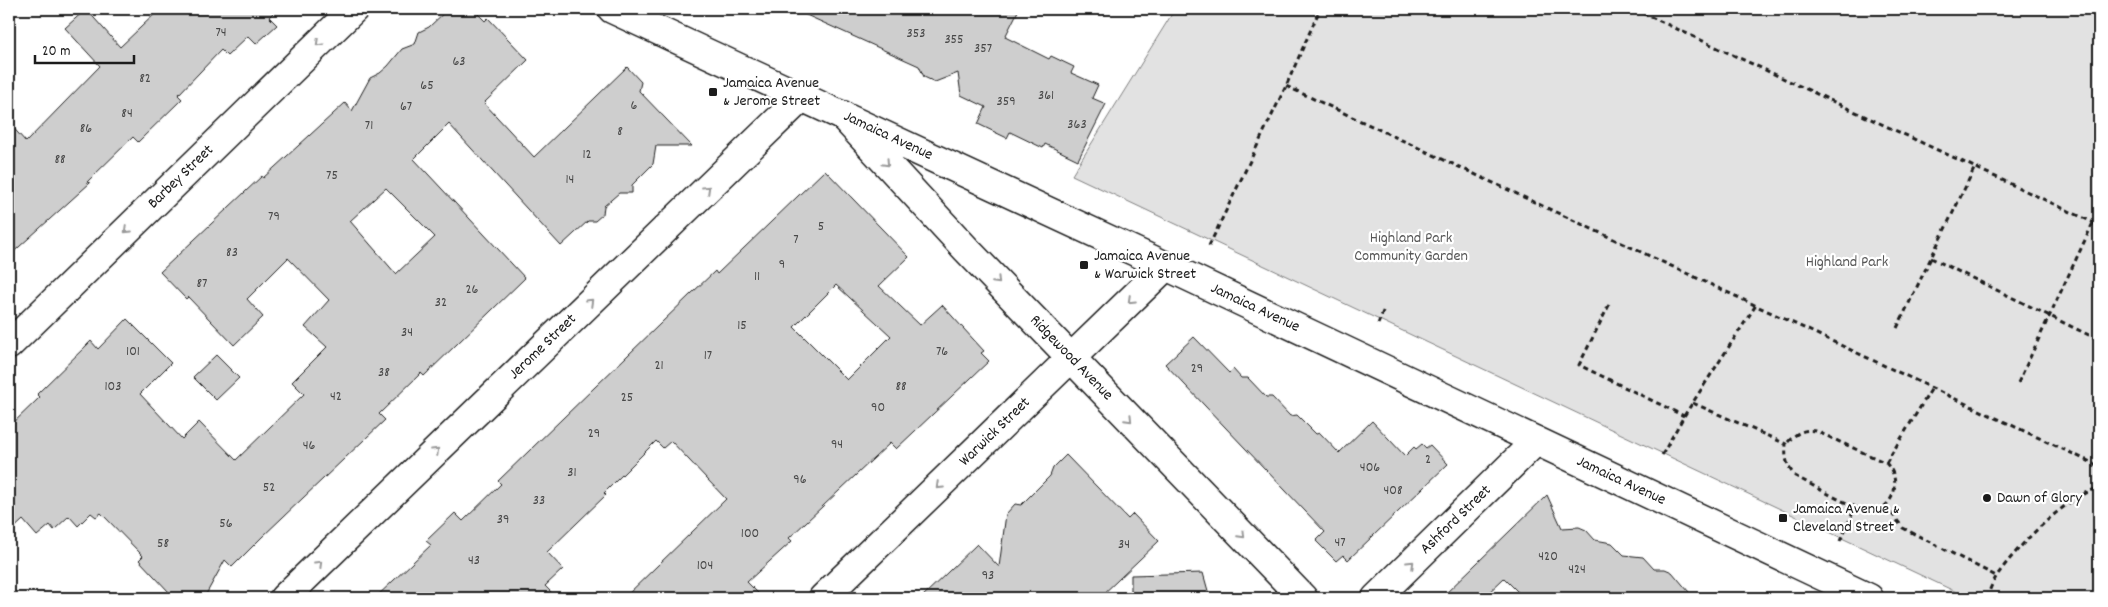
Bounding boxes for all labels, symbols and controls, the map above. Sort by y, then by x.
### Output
house number: 74 [215,23,227,43]
house number: 353 [907,24,925,44]
house number: 355 [944,30,964,50]
scale bar [35,32,134,64]
one-way arrow [316,37,325,46]
house number: 357 [974,39,992,59]
text: 20 m [42,41,70,63]
house number: 63 [452,52,466,72]
house number: 82 [139,69,151,89]
place label: Jamaica Avenue & Jerome Street [723,72,820,113]
house number: 65 [420,76,434,96]
marker: Jamaica Avenue & Jerome Street [707,86,719,98]
house number: 361 [1038,86,1054,106]
house number: 359 [996,92,1016,112]
house number: 6 [631,96,638,116]
house number: 67 [400,97,412,117]
house number: 84 [121,104,133,124]
street label: Jamaica Avenue [840,105,936,167]
house number: 363 [1067,115,1087,135]
house number: 71 [365,116,373,136]
house number: 86 [80,119,92,139]
house number: 8 [617,122,623,142]
street label: Barbey Street [143,139,219,214]
house number: 12 [582,145,592,165]
house number: 88 [54,150,66,170]
one-way arrow [880,157,889,166]
house number: 75 [326,166,338,186]
house number: 14 [566,170,574,190]
one-way arrow [701,186,710,195]
house number: 79 [268,207,280,227]
house number: 5 [818,217,824,237]
one-way arrow [124,224,133,233]
park label: Highland Park Community Garden [1354,227,1468,268]
house number: 7 [793,230,799,250]
house number: 83 [226,243,238,263]
place label: Jamaica Avenue & Warwick Street [1094,245,1196,286]
park label: Highland Park [1806,251,1888,274]
house number: 9 [779,255,785,275]
marker: Jamaica Avenue & Warwick Street [1078,259,1090,271]
house number: 11 [754,267,760,287]
house number: 87 [197,274,207,294]
one-way arrow [991,276,1000,285]
street label: Jamaica Avenue [1207,277,1303,339]
house number: 26 [466,280,479,300]
house number: 32 [435,293,447,313]
one-way arrow [1128,294,1137,303]
one-way arrow [584,299,593,308]
street label: Jerome Street [504,309,582,385]
street label: Ridgewood Avenue [1024,310,1118,406]
house number: 15 [737,316,747,336]
house number: 34 [401,323,413,343]
house number: 101 [126,342,140,362]
house number: 76 [936,342,948,362]
house number: 17 [704,346,712,366]
house number: 21 [654,356,664,376]
house number: 29 [1191,359,1203,379]
house number: 38 [378,363,390,383]
house number: 103 [105,377,121,397]
house number: 88 [895,377,907,397]
house number: 42 [330,387,342,407]
house number: 25 [621,388,633,408]
street label: Warwick Street [954,392,1036,472]
house number: 90 [871,398,885,418]
one-way arrow [1123,413,1132,422]
house number: 29 [588,424,600,444]
house number: 94 [831,435,843,455]
house number: 46 [303,436,315,456]
one-way arrow [430,448,439,457]
house number: 2 [1425,450,1431,470]
street label: Jamaica Avenue [1573,450,1669,512]
house number: 406 [1360,458,1380,478]
house number: 31 [567,463,577,483]
house number: 96 [793,470,807,490]
house number: 52 [263,478,275,498]
one-way arrow [936,480,945,489]
street label: Ashford Street [1415,480,1497,560]
house number: 408 [1383,481,1403,501]
place label: Dawn of Glory [1997,487,2082,510]
house number: 33 [533,491,545,511]
marker: Dawn of Glory [1981,492,1993,504]
place label: Jamaica Avenue & Cleveland Street [1793,498,1900,539]
house number: 39 [497,510,509,530]
marker: Jamaica Avenue & Cleveland Street [1777,512,1789,524]
house number: 56 [219,514,233,534]
house number: 100 [741,524,759,544]
one-way arrow [1236,530,1245,539]
house number: 47 [1334,533,1346,553]
house number: 58 [157,534,169,554]
house number: 34 [1118,535,1130,555]
house number: 420 [1538,547,1558,567]
house number: 43 [468,551,480,571]
house number: 104 [697,556,713,576]
house number: 424 [1568,560,1586,580]
one-way arrow [313,561,322,570]
one-way arrow [1405,561,1414,570]
house number: 93 [982,566,994,586]

